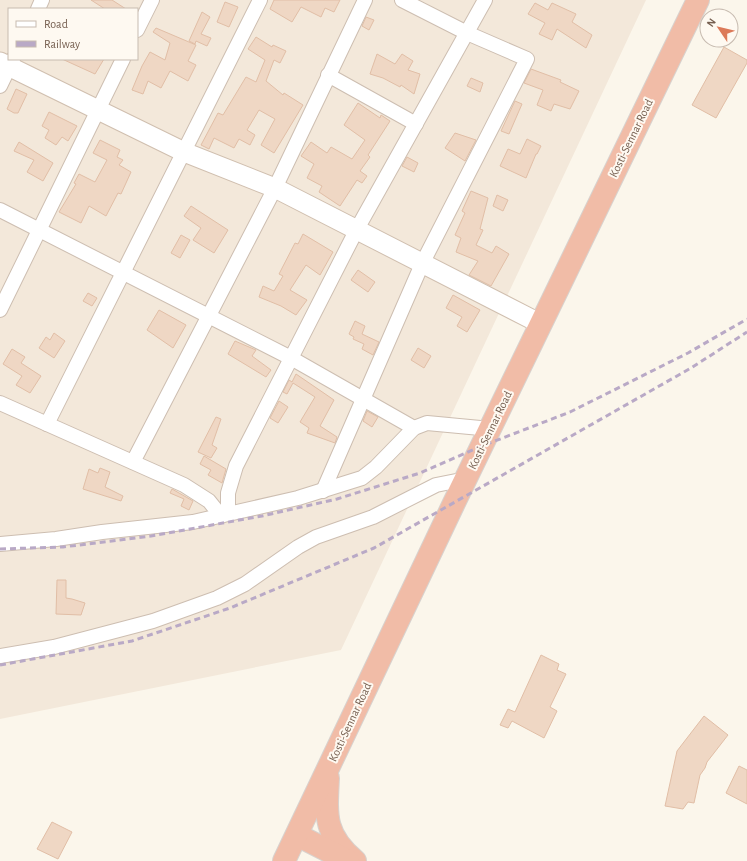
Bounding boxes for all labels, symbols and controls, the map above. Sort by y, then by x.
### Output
legend [8,8,138,60]
north arrow [699,8,739,48]
text: N [705,16,718,29]
text: Road [44,18,68,30]
text: Railway [44,38,80,51]
street label: Kosti-Sennar Road [607,97,655,179]
street label: Kosti-Sennar Road [466,389,514,471]
street label: Kosti-Sennar Road [327,681,373,763]

